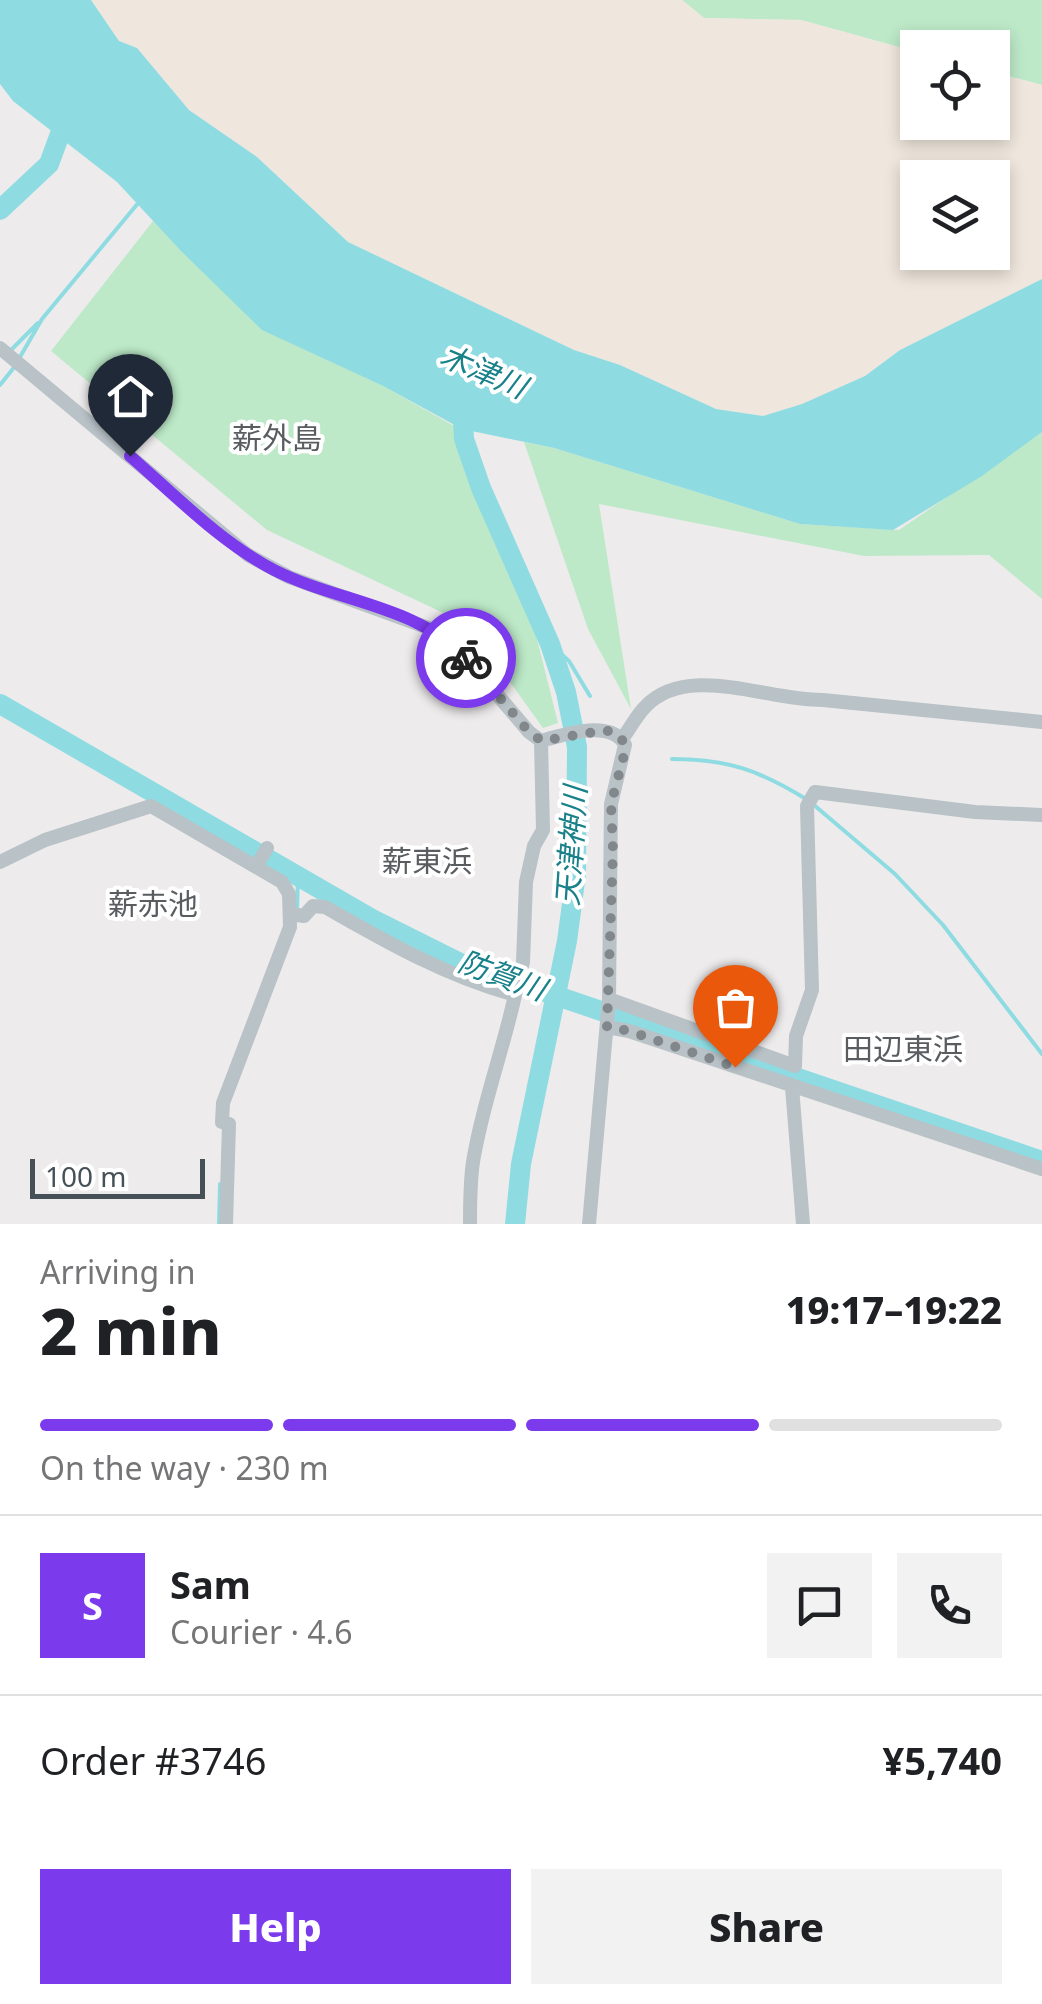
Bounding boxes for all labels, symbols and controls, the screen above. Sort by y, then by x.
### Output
map controls [900,30,1010,270]
button: locate [900,30,1010,140]
button: layers [900,160,1010,270]
water label: 木津川 [434,334,536,408]
pin [88,354,173,457]
icon: home [103,369,158,424]
district label: 薪外島 [232,417,322,458]
courier [416,608,516,708]
icon: bike [439,631,494,686]
water label: 天津神川 [546,782,595,907]
district label: 薪東浜 [382,840,472,881]
district label: 薪赤池 [108,883,198,924]
water label: 防賀川 [453,940,555,1010]
pin [693,965,778,1068]
icon: bag [708,980,763,1035]
district label: 田辺東浜 [843,1028,963,1069]
scale bar [30,1154,205,1198]
text: 100 m [45,1157,127,1195]
text: Arriving in [40,1250,195,1293]
text: 19:17–19:22 [786,1283,1002,1335]
text: 2 min [40,1286,222,1374]
text: On the way · 230 m [40,1446,329,1489]
button: chat [767,1553,872,1658]
button: phone [897,1553,1002,1658]
text: Sam [170,1558,251,1610]
text: S [82,1579,103,1631]
text: Courier · 4.6 [170,1610,353,1653]
text: Order #3746 [40,1734,266,1786]
text: ¥5,740 [882,1734,1002,1786]
button: Help [40,1869,511,1984]
button: Share [531,1869,1002,1984]

